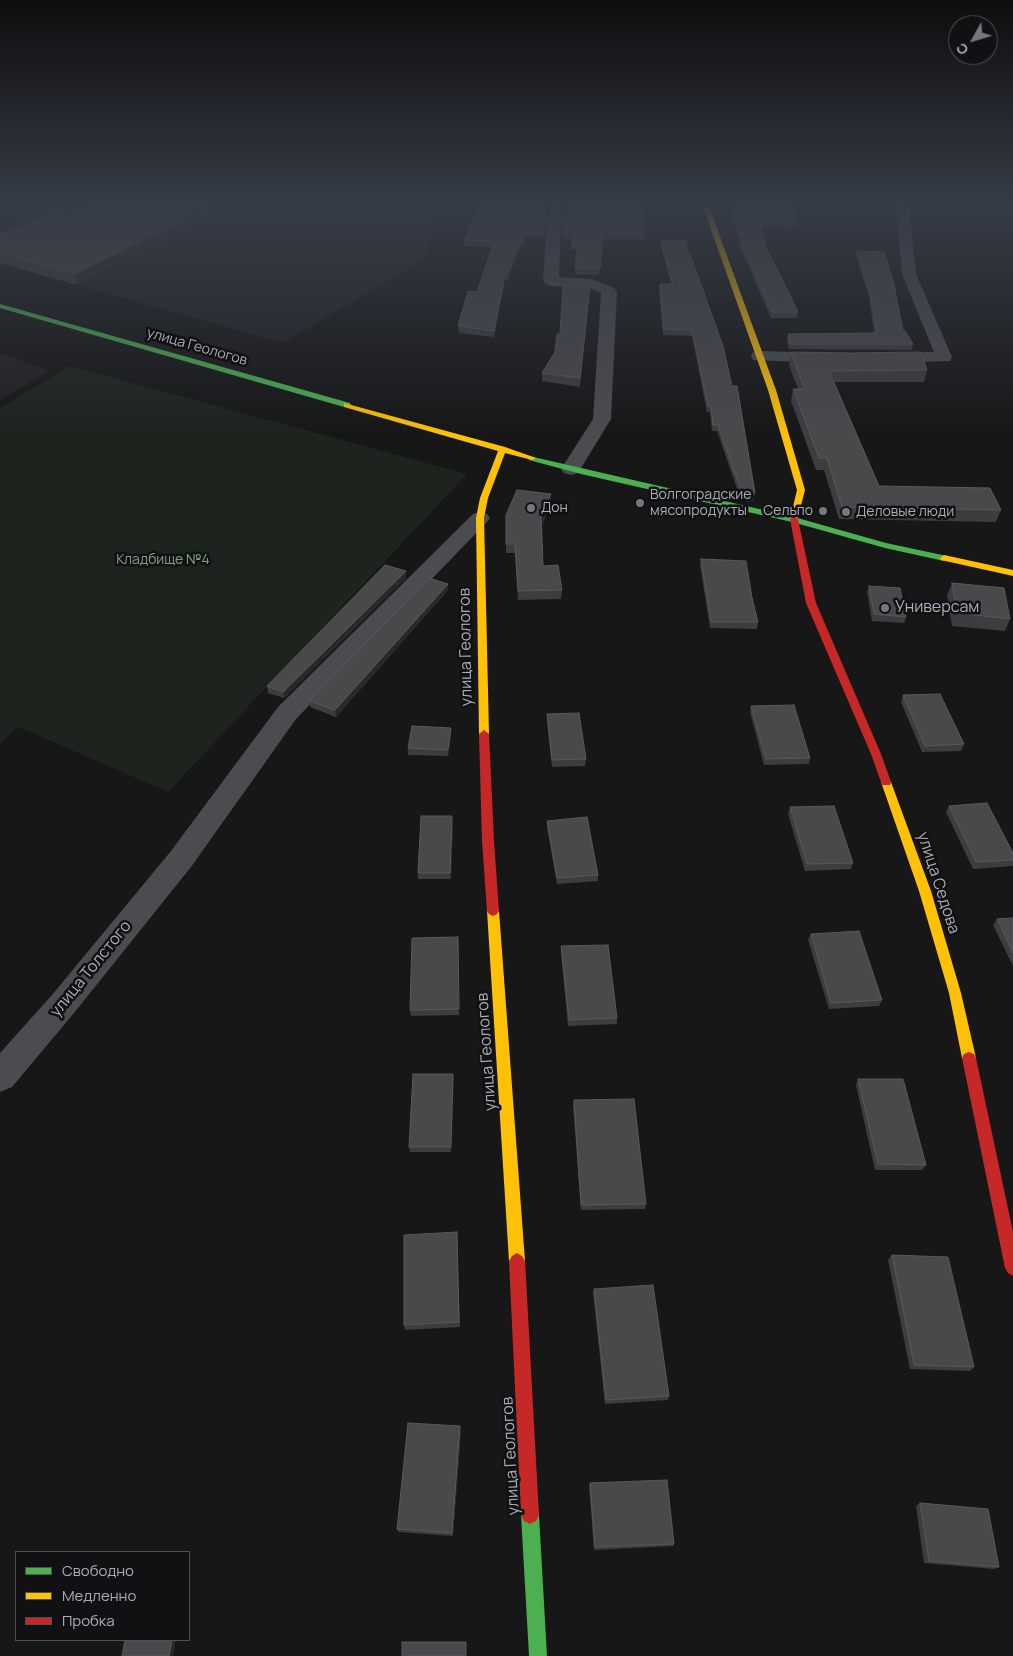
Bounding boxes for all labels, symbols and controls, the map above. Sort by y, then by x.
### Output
north arrow [948,15,998,65]
text: С [951,39,972,59]
street label: улица Геологов [145,325,249,369]
place label: Волгоградские мясопродукты [650,487,751,520]
marker: Волгоградские мясопродукты [634,497,646,509]
place label: Дон [541,500,568,516]
marker: Дон [525,502,537,514]
place label: Сельпо [763,503,813,519]
place label: Деловые люди [856,504,954,520]
marker: Сельпо [817,505,829,517]
marker: Деловые люди [840,506,852,518]
park label: Кладбище №4 [116,552,210,568]
street label: улица Геологов [455,588,477,706]
place label: Универсам [895,598,979,618]
marker: Универсам [879,602,891,614]
street label: улица Седова [913,830,963,936]
street label: улица Толстого [46,917,136,1021]
street label: улица Геологов [473,992,501,1112]
street label: улица Геологов [498,1396,524,1516]
legend [15,1551,190,1641]
text: Свободно [62,1560,134,1581]
text: Медленно [62,1585,136,1606]
text: Пробка [62,1610,115,1631]

